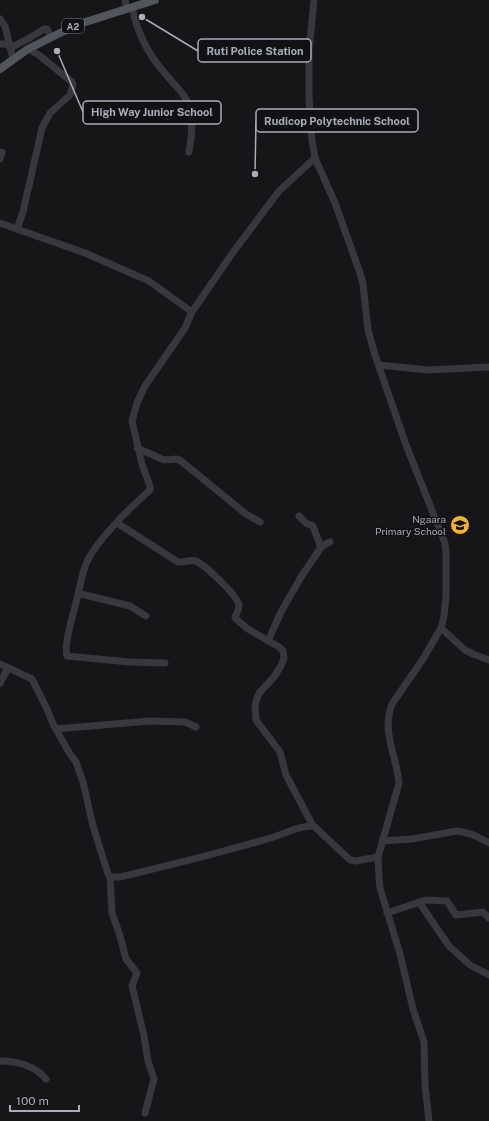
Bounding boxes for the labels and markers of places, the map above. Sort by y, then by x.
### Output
callout: Ruti Police Station [198,39,311,62]
callout: High Way Junior School [83,101,221,124]
callout: Rudicop Polytechnic School [256,109,418,132]
place label: Ngaara Primary School [375,513,446,537]
school or university icon: Ngaara Primary School [449,514,471,536]

